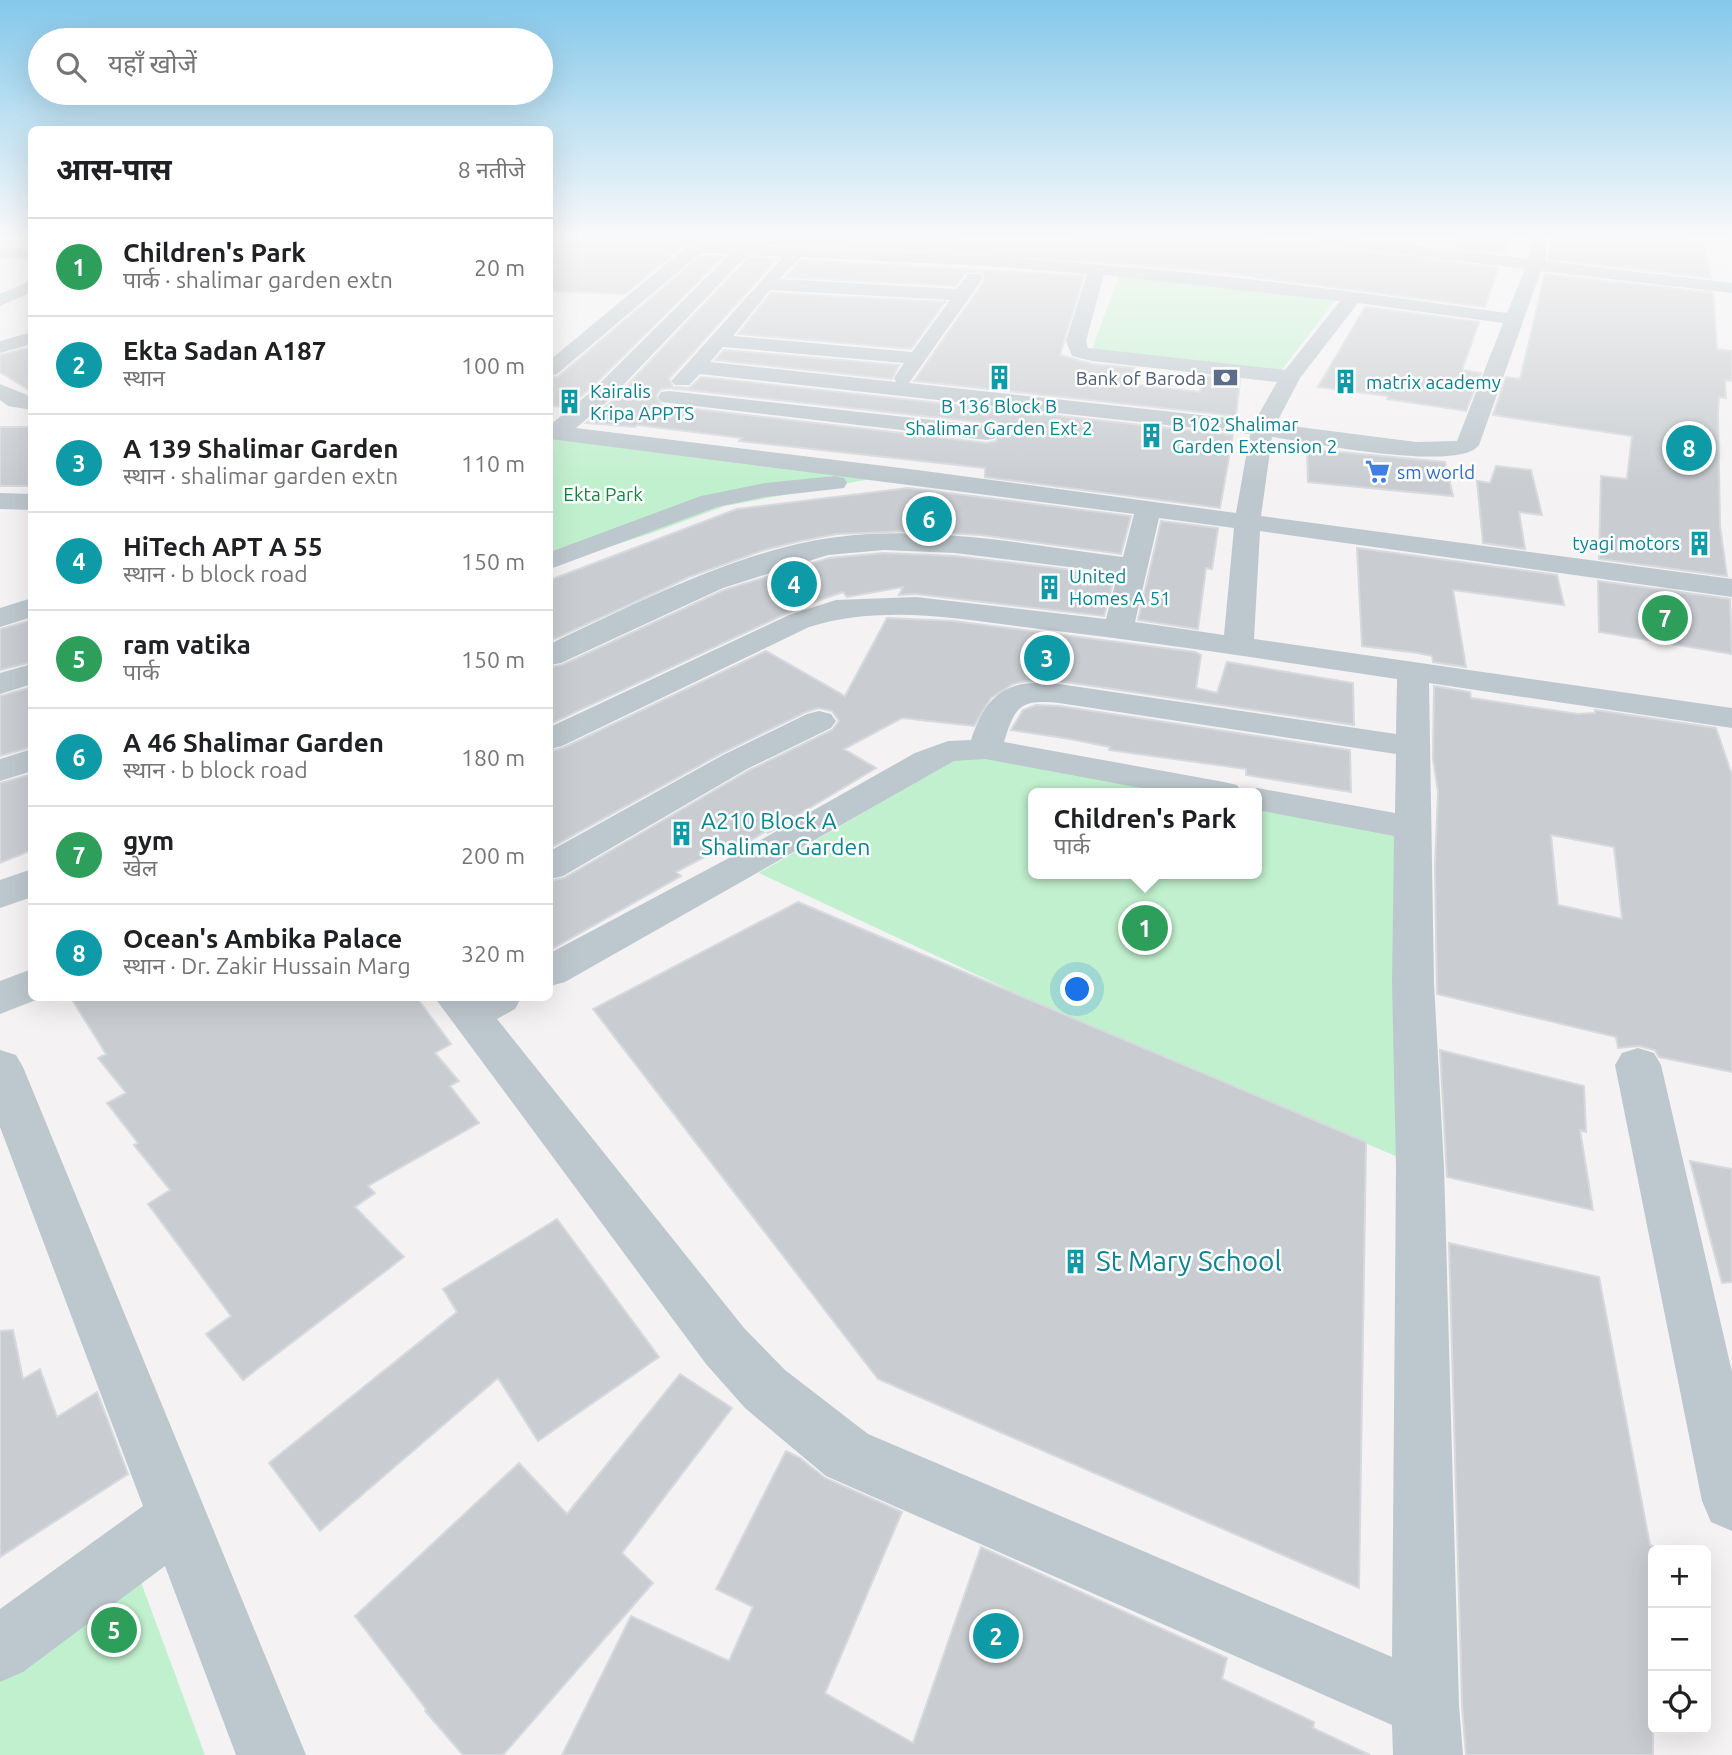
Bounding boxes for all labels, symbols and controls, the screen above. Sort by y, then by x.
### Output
search box [28,28,553,105]
icon: search [52,48,90,86]
text: यहाँ खोजें [108,49,197,78]
text: आस-पास [56,152,172,186]
text: 8 नतीजे [458,157,525,182]
text: Children's Park [123,238,306,267]
text: 1 [73,255,85,280]
text: 20 m [474,255,525,280]
text: पार्क · shalimar garden extn [123,267,393,292]
text: Ekta Sadan A187 [123,336,326,365]
text: 2 [73,353,85,378]
text: 100 m [461,353,525,378]
building icon: B 136 Block B Shalimar Garden Ext 2 [985,364,1013,392]
bank icon: Bank of Baroda [1212,364,1240,392]
text: स्थान [123,365,165,390]
place label: Bank of Baroda [1076,367,1206,389]
building icon: matrix academy [1332,368,1360,396]
place label: matrix academy [1366,371,1501,393]
place label: Kairalis Kripa APPTS [590,380,694,424]
building icon: Kairalis Kripa APPTS [556,388,584,416]
place label: B 136 Block B Shalimar Garden Ext 2 [905,395,1093,439]
place label: B 102 Shalimar Garden Extension 2 [1172,413,1337,457]
building icon: B 102 Shalimar Garden Extension 2 [1138,421,1166,449]
pin: 8 [1666,422,1712,474]
text: A 139 Shalimar Garden [123,434,399,463]
text: 3 [73,451,85,476]
text: 110 m [461,451,525,476]
supermarket icon: sm world [1363,458,1391,486]
place label: sm world [1397,461,1475,483]
text: स्थान · shalimar garden extn [123,463,398,488]
park label: Ekta Park [563,483,643,505]
pin: 6 [906,493,952,545]
building icon: tyagi motors [1686,529,1714,557]
text: HiTech APT A 55 [123,532,323,561]
place label: tyagi motors [1572,532,1680,554]
text: 4 [73,549,85,574]
text: 150 m [461,549,525,574]
pin: 4 [771,558,817,610]
text: स्थान · b block road [123,561,308,586]
place label: United Homes A 51 [1069,565,1171,609]
building icon: United Homes A 51 [1035,573,1063,601]
pin: 7 [1642,592,1688,644]
text: ram vatika [123,630,251,659]
pin: 3 [1024,632,1070,684]
text: 5 [73,647,85,672]
text: 150 m [461,647,525,672]
text: पार्क [123,659,160,684]
text: A 46 Shalimar Garden [123,728,384,757]
text: 6 [73,745,85,770]
text: 180 m [461,745,525,770]
text: स्थान · b block road [123,757,308,782]
popup [1028,788,1262,879]
text: Children's Park [1054,804,1236,833]
place label: A210 Block A Shalimar Garden [701,808,870,859]
building icon: A210 Block A Shalimar Garden [667,820,695,848]
text: gym [123,826,174,855]
text: पार्क [1054,833,1090,858]
text: 7 [73,843,85,868]
text: 200 m [461,843,525,868]
text: खेल [123,855,157,880]
pin: 1 [1122,902,1168,954]
text: Ocean's Ambika Palace [123,924,402,953]
text: 8 [73,941,85,966]
text: 320 m [461,941,525,966]
text: स्थान · Dr. Zakir Hussain Marg [123,953,411,978]
your location [1060,972,1094,1006]
place label: St Mary School [1096,1245,1282,1276]
building icon: St Mary School [1062,1247,1090,1275]
map controls [1648,1545,1711,1734]
button: + [1648,1545,1711,1608]
pin: 5 [91,1604,137,1656]
button: − [1648,1608,1711,1671]
pin: 2 [973,1610,1019,1662]
button: locate [1648,1671,1711,1734]

